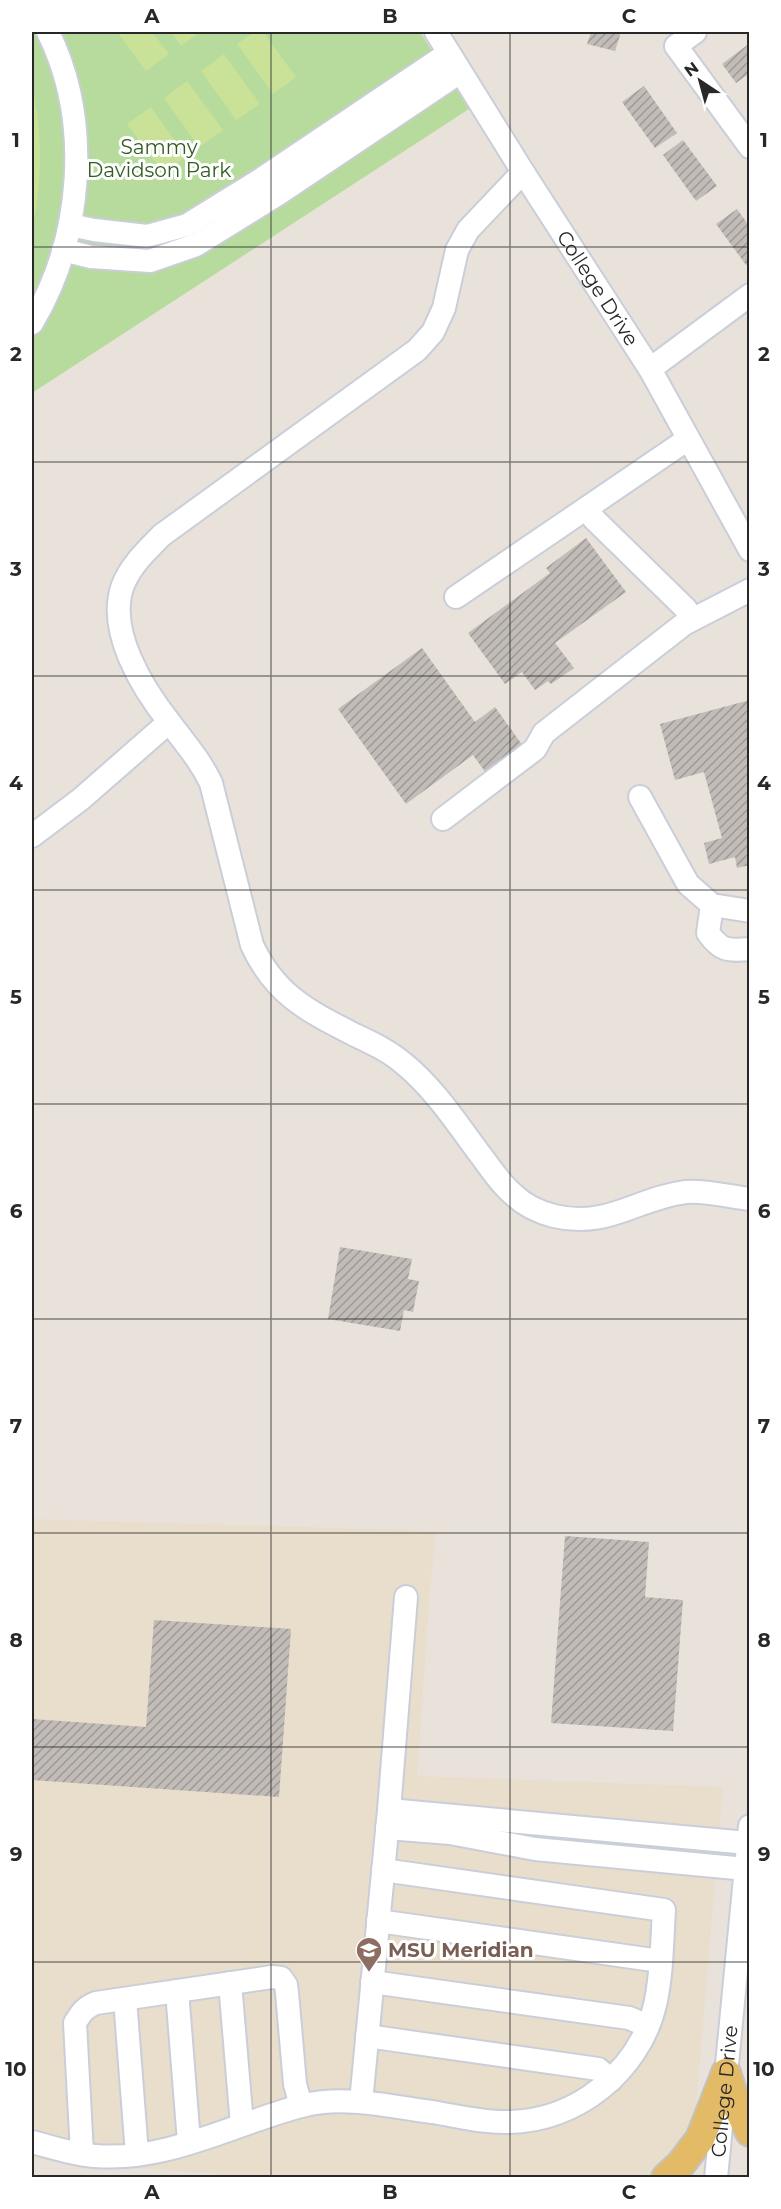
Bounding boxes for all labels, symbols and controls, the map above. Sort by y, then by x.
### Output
text: A [143,4,160,28]
text: B [382,4,398,28]
text: C [622,4,637,28]
north arrow [670,51,730,111]
text: N [681,58,702,81]
text: 1 [12,128,20,152]
text: 1 [760,128,768,152]
park label: Sammy Davidson Park [87,135,231,182]
street label: College Drive [552,226,644,350]
text: 2 [10,342,22,366]
text: 2 [758,342,770,366]
text: 3 [9,557,22,581]
text: 3 [757,557,770,581]
text: 4 [9,771,23,795]
text: 4 [757,771,771,795]
text: 5 [10,985,22,1009]
text: 5 [758,985,770,1009]
text: 6 [10,1199,23,1223]
text: 6 [758,1199,771,1223]
text: 7 [10,1414,22,1438]
text: 7 [758,1414,770,1438]
text: 8 [9,1628,23,1652]
text: 8 [757,1628,771,1652]
text: 9 [10,1842,22,1866]
text: 9 [758,1842,770,1866]
school or university icon: MSU Meridian [354,1935,384,1973]
place label: MSU Meridian [388,1938,534,1962]
street label: College Drive [706,2024,743,2159]
text: 10 [5,2057,27,2081]
text: 10 [753,2057,775,2081]
text: A [143,2180,160,2204]
text: B [382,2180,398,2204]
text: C [622,2180,637,2204]

